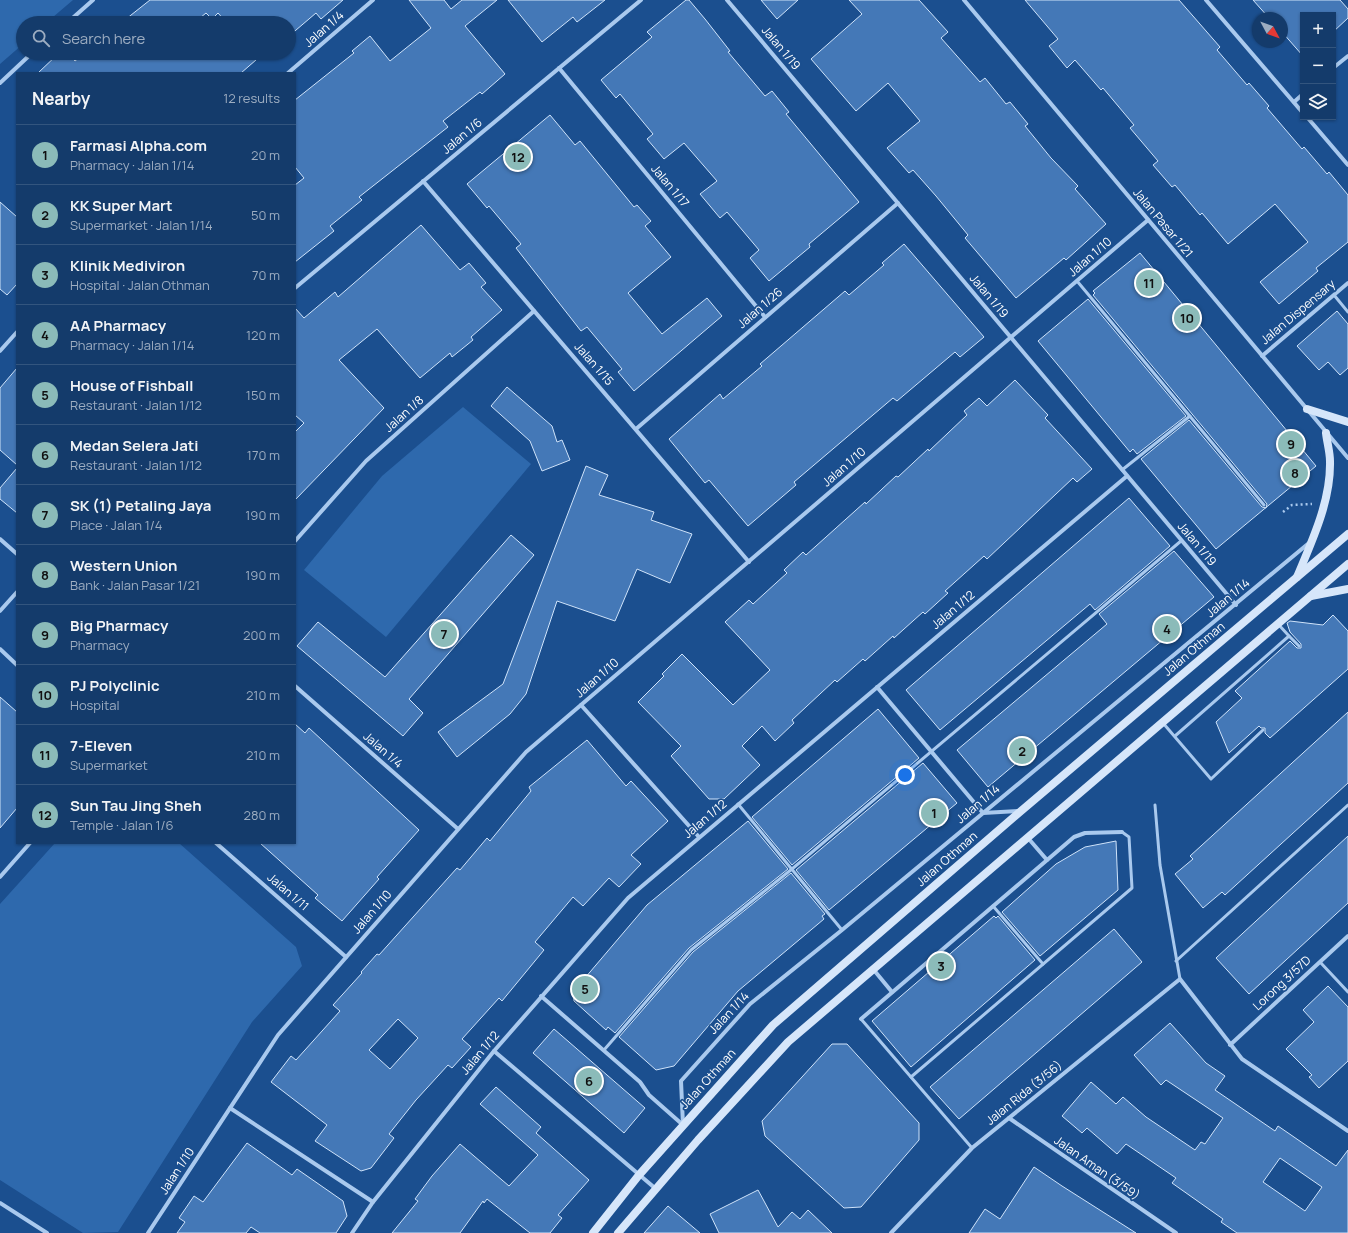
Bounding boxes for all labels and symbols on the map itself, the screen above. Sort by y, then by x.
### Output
street label: Jalan 1/4 [300,7,347,51]
north arrow [1252,12,1288,48]
street label: Jalan 1/19 [758,22,805,73]
street label: Jalan 1/6 [438,114,486,158]
pin: 12 [505,142,531,172]
street label: Jalan 1/17 [647,161,693,211]
street label: Jalan Pasar 1/21 [1129,185,1197,261]
street label: Jalan 1/10 [1064,233,1115,280]
pin: 11 [1136,268,1162,298]
street label: Jalan 1/19 [966,270,1013,321]
street label: Jalan Dispensary [1257,275,1339,348]
street label: Jalan 1/26 [733,283,786,332]
pin: 10 [1174,303,1200,333]
street label: Jalan 1/15 [571,338,618,389]
street label: Jalan 1/8 [380,391,427,436]
pin: 9 [1278,429,1304,459]
street label: Jalan 1/10 [818,443,869,490]
pin: 8 [1282,458,1308,488]
street label: Jalan 1/19 [1174,518,1221,569]
street label: Jalan 1/14 [1202,574,1253,621]
street label: Jalan 1/12 [927,586,978,633]
pin: 4 [1154,614,1180,644]
street label: Jalan Othman [1159,618,1228,679]
pin: 7 [431,619,457,649]
street label: Jalan 1/10 [571,654,622,701]
street label: Jalan 1/4 [360,728,407,772]
pin: 2 [1009,736,1035,766]
your location [895,765,915,785]
street label: Jalan 1/14 [952,780,1003,827]
street label: Jalan 1/12 [679,795,730,842]
pin: 1 [921,798,947,828]
street label: Jalan Othman [912,827,981,890]
street label: Jalan 1/11 [264,869,313,914]
street label: Jalan 1/10 [348,886,395,937]
pin: 3 [928,951,954,981]
street label: Lorong 3/57D [1249,951,1314,1014]
pin: 5 [572,974,598,1004]
street label: Jalan 1/14 [705,988,753,1038]
street label: Jalan 1/12 [456,1027,503,1078]
street label: Jalan Othman [676,1045,739,1113]
street label: Jalan Rida (3/56) [982,1057,1065,1129]
pin: 6 [576,1066,602,1096]
street label: Jalan Aman (3/59) [1051,1132,1144,1204]
street label: Jalan 1/10 [155,1144,198,1197]

